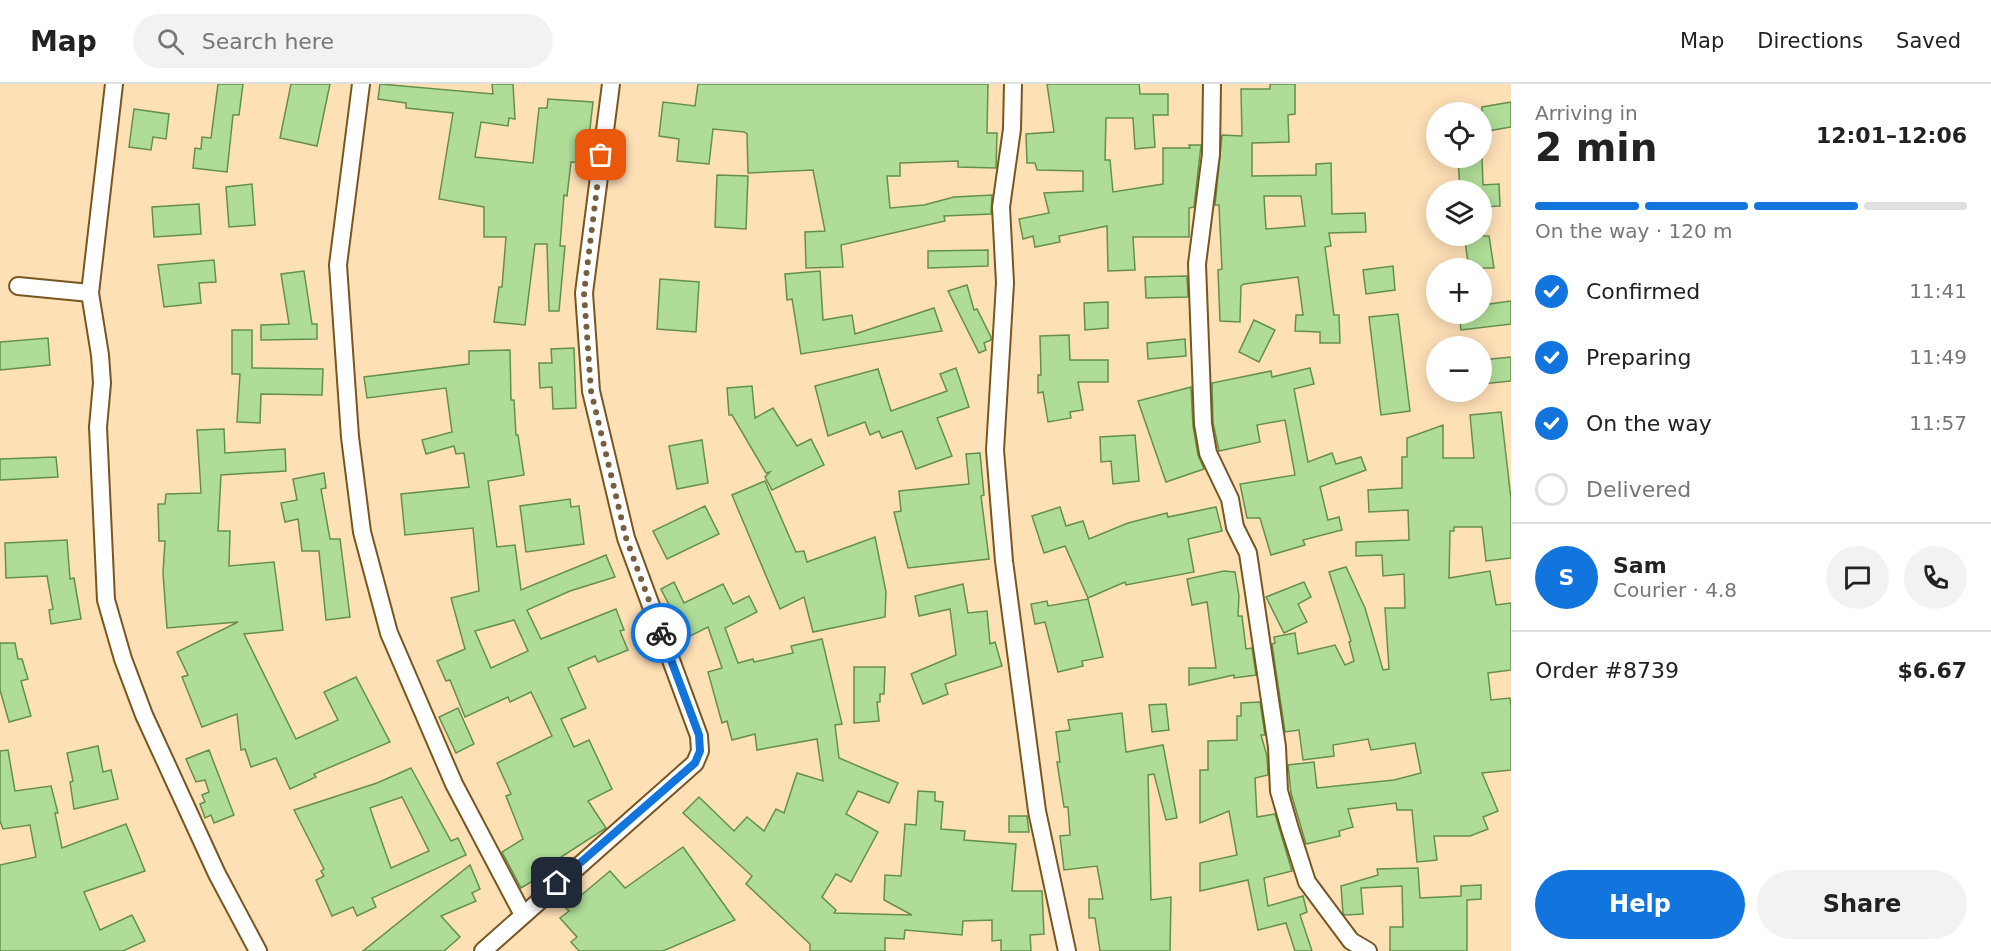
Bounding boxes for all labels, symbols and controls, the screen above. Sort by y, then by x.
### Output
search box [133,14,553,68]
text: Map [30,25,97,58]
icon: search [154,25,187,58]
text: Search here [202,29,334,54]
text: Map [1680,29,1724,53]
text: Directions [1757,29,1863,53]
text: Saved [1896,29,1961,53]
text: Arriving in [1535,101,1638,125]
map controls [1426,102,1492,402]
button: locate [1426,102,1492,168]
text: 12:01–12:06 [1816,123,1967,148]
text: 2 min [1535,125,1657,170]
pin [575,129,626,180]
icon: bag [584,138,617,171]
button: layers [1426,180,1492,246]
text: On the way · 120 m [1535,219,1733,243]
button: + [1426,258,1492,324]
icon: check [1535,275,1568,308]
text: Confirmed [1586,279,1700,304]
text: 11:41 [1909,279,1967,303]
button: − [1426,336,1492,402]
icon: check [1535,341,1568,374]
text: Preparing [1586,345,1692,370]
text: 11:49 [1909,345,1967,369]
icon: check [1535,407,1568,440]
text: On the way [1586,411,1712,436]
text: 11:57 [1909,411,1967,435]
text: Delivered [1586,477,1691,502]
button: chat [1826,546,1889,609]
button: phone [1904,546,1967,609]
text: Sam [1613,553,1667,578]
text: S [1559,565,1574,590]
text: Courier · 4.8 [1613,578,1737,602]
courier [631,603,691,663]
icon: bike [645,617,678,650]
text: Order #8739 [1535,658,1679,683]
text: $6.67 [1897,658,1967,683]
pin [531,857,582,908]
icon: home [540,866,573,899]
button: Help [1535,870,1745,939]
button: Share [1757,870,1967,939]

